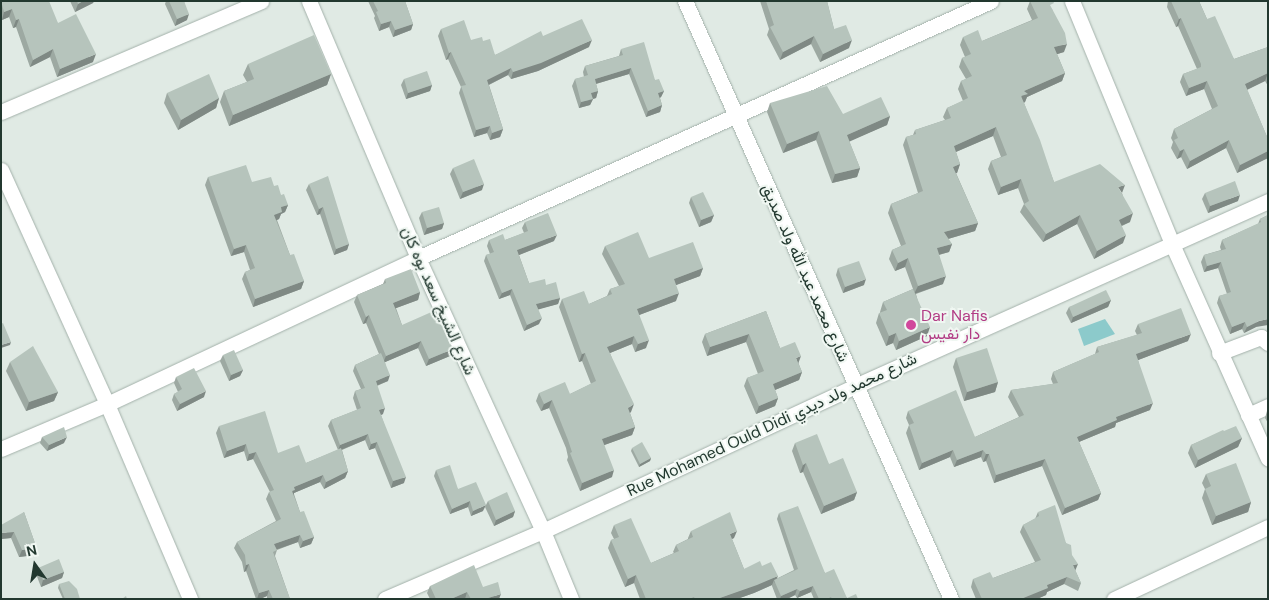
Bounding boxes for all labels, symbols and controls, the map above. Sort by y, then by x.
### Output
street label: شارع محمد عبد الله ولد صديق [757,181,853,365]
street label: شارع الشيخ سعد بوه كان [397,224,479,378]
place label: Dar Nafis دار نفيس [921,306,988,344]
marker: Dar Nafis دار نفيس [905,319,917,331]
street label: Rue Mohamed Ould Didi شارع محمد ولد ديدي [624,349,920,501]
north arrow [10,540,60,590]
text: N [25,540,39,560]

